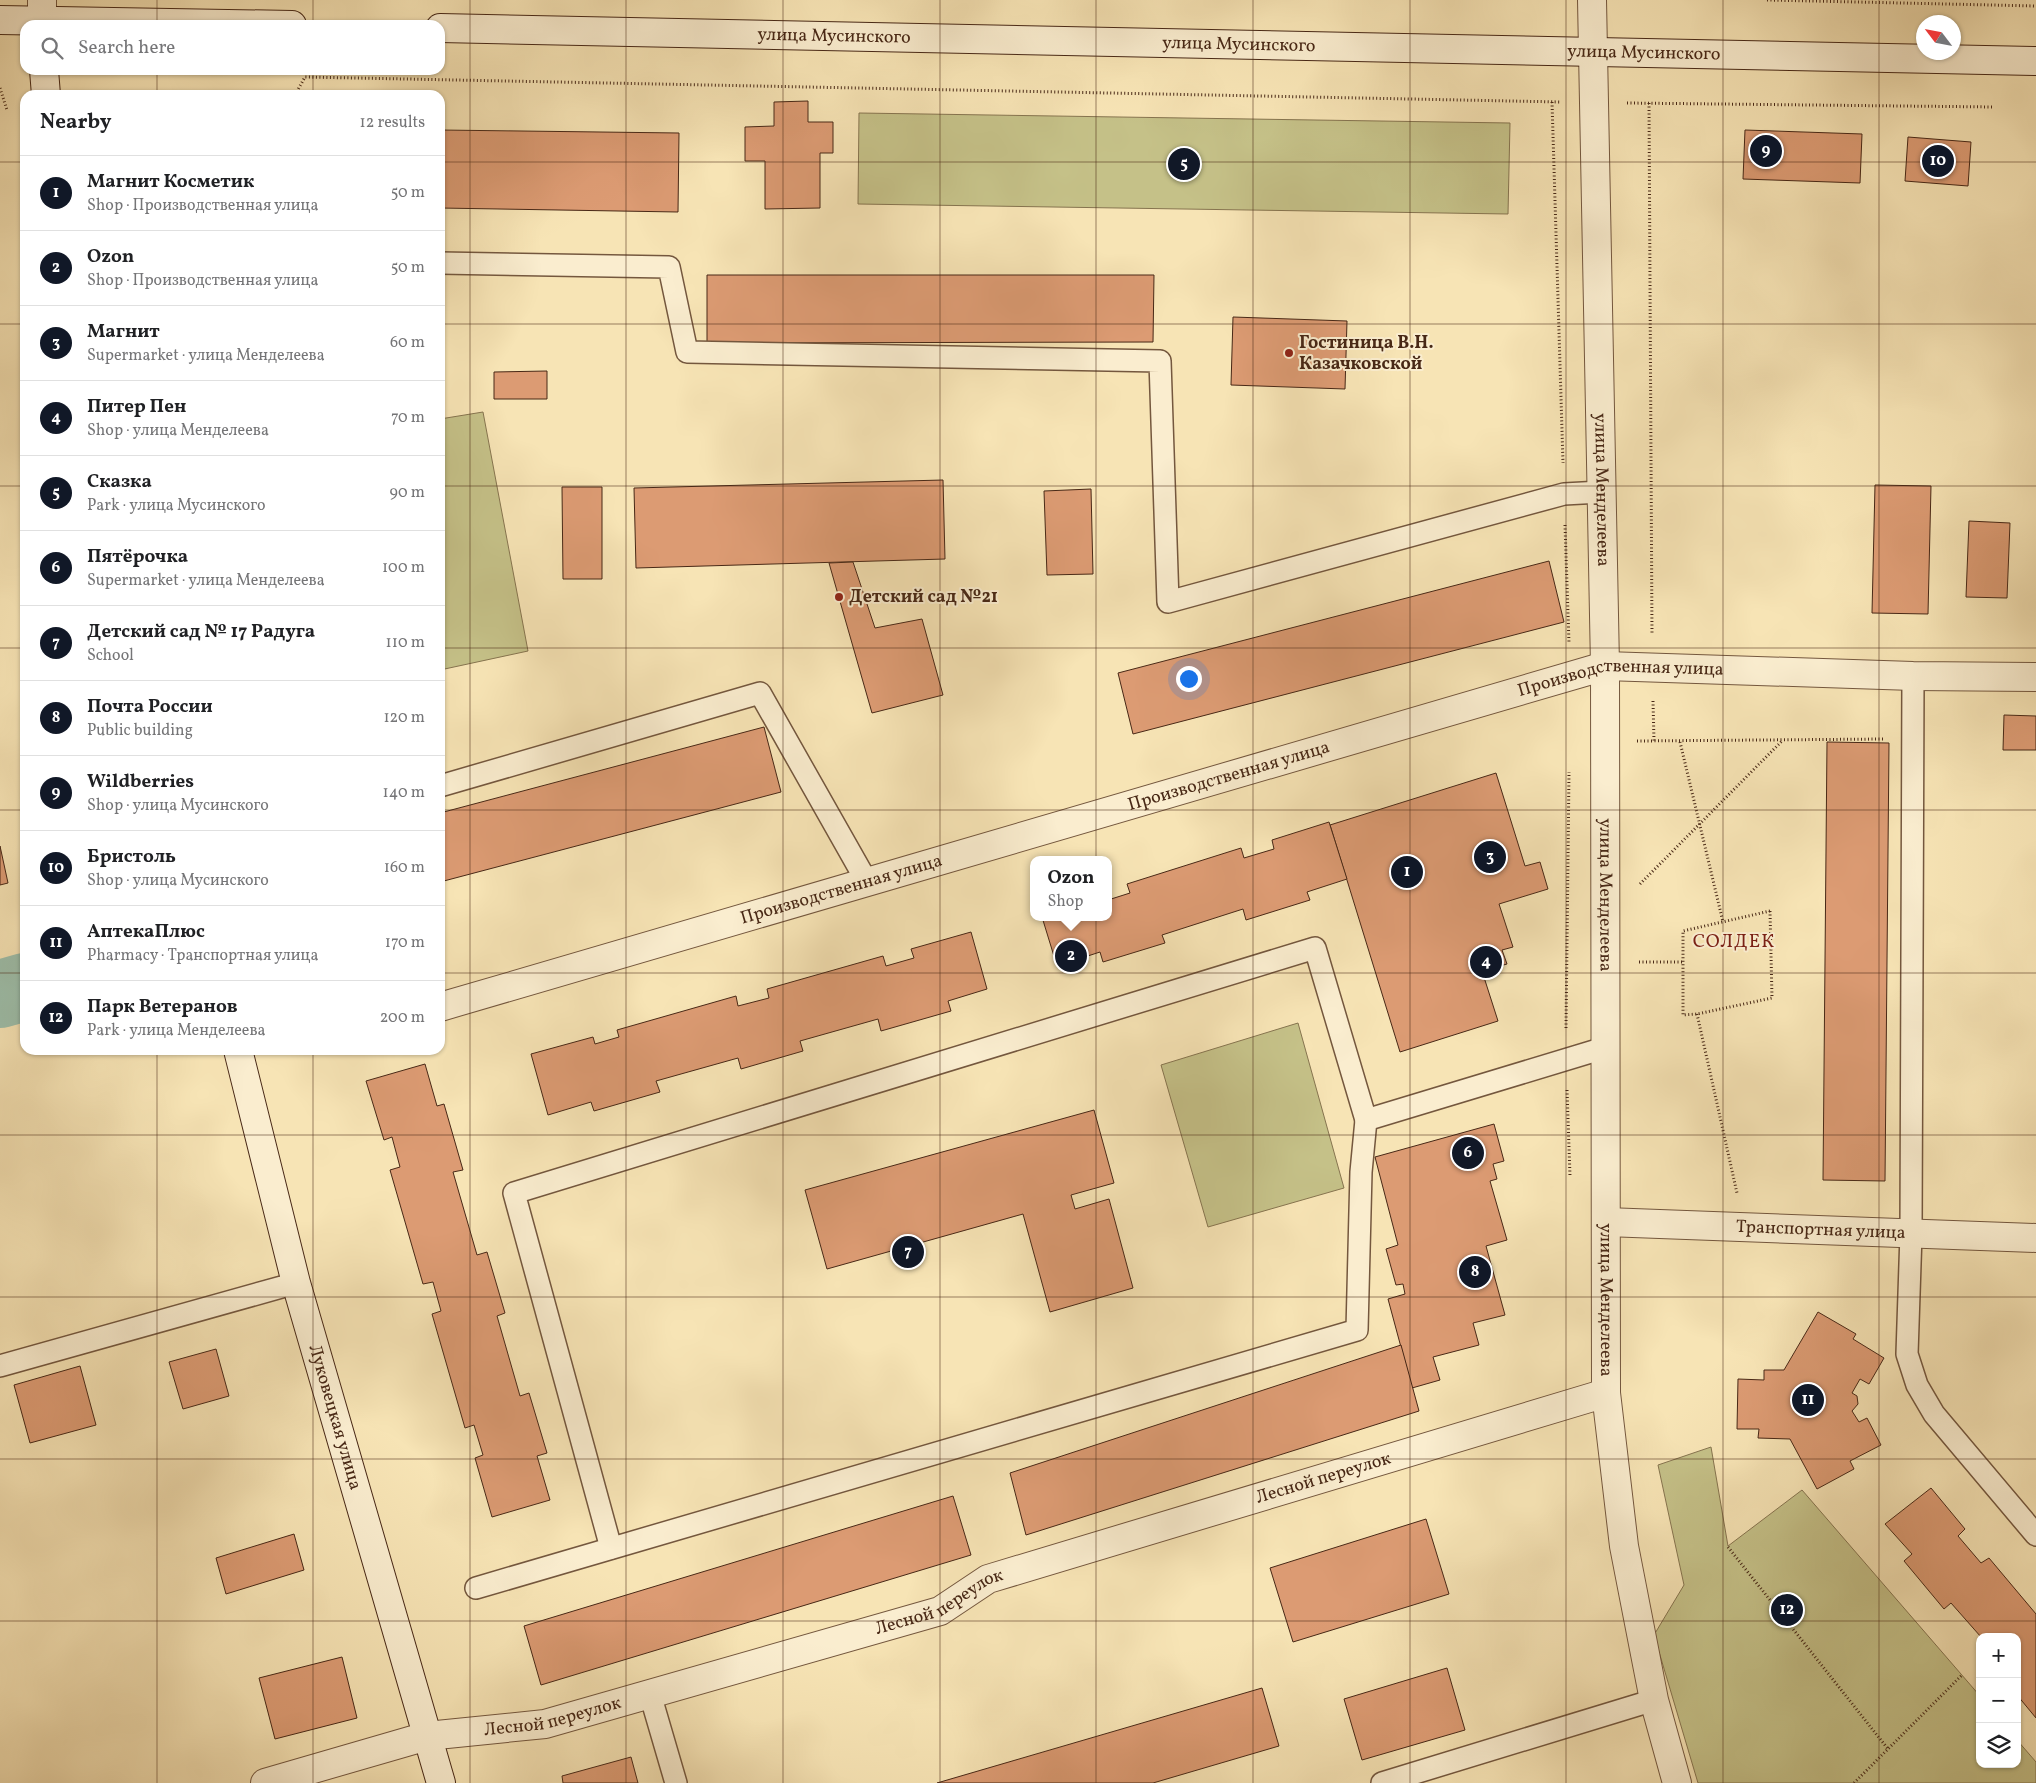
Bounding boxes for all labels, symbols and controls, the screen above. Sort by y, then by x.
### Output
north arrow [1916,15,1961,60]
search box [20,20,445,75]
street label: улица Мусинского [757,22,911,50]
street label: улица Мусинского [1162,30,1316,59]
icon: search [38,34,66,62]
text: Search here [78,35,175,61]
street label: улица Мусинского [1567,39,1721,67]
text: Nearby [40,108,111,137]
text: 12 results [360,112,425,134]
pin: 9 [1750,132,1782,170]
pin: 10 [1922,142,1954,180]
pin: 5 [1168,145,1200,183]
text: Магнит Косметик [87,169,254,195]
text: 1 [53,182,59,204]
text: 50 m [391,182,425,204]
text: Shop · Производственная улица [87,195,319,217]
text: Ozon [87,244,134,270]
text: 2 [52,257,60,279]
text: 50 m [391,257,425,279]
text: Shop · Производственная улица [87,270,319,292]
text: Магнит [87,319,160,345]
place label: Гостиница В.Н. Казачковской [1299,331,1434,377]
text: 3 [52,332,60,354]
text: 60 m [390,332,425,354]
text: Supermarket · улица Менделеева [87,345,325,367]
marker: Гостиница В.Н. Казачковской [1283,347,1295,359]
text: Питер Пен [87,394,186,420]
text: 4 [51,407,61,429]
text: 70 m [391,407,425,429]
street label: улица Менделеева [1588,413,1616,567]
text: Shop · улица Менделеева [87,420,269,442]
text: Сказка [87,469,152,495]
text: 5 [52,482,60,504]
text: 90 m [389,482,425,504]
text: Park · улица Мусинского [87,495,266,517]
text: Пятёрочка [87,544,188,570]
text: 6 [52,557,60,579]
text: 100 m [382,557,425,579]
text: Supermarket · улица Менделеева [87,570,325,592]
place label: Детский сад №21 [849,585,998,610]
marker: Детский сад №21 [833,591,845,603]
text: Детский сад № 17 Радуга [87,619,315,645]
text: 7 [52,632,60,654]
text: 110 m [386,632,425,654]
text: School [87,645,134,667]
street label: Производственная улица [1515,653,1724,703]
your location [1176,666,1202,692]
text: Почта России [87,694,213,720]
text: 8 [52,707,60,729]
text: 120 m [383,707,425,729]
text: Public building [87,720,193,742]
street label: Производственная улица [1125,735,1333,817]
text: Wildberries [87,769,194,795]
text: 9 [52,782,60,804]
text: 140 m [383,782,425,804]
text: Shop · улица Мусинского [87,795,269,817]
street label: улица Менделеева [1593,818,1618,972]
pin: 3 [1474,838,1506,876]
text: Бристоль [87,844,176,870]
street label: Производственная улица [737,848,945,931]
pin: 1 [1391,853,1423,891]
popup [1030,856,1112,921]
text: 10 [48,857,64,879]
text: 160 m [384,857,425,879]
text: Ozon [1047,865,1095,891]
text: Shop · улица Мусинского [87,870,269,892]
text: Shop [1047,891,1083,913]
text: АптекаПлюс [87,919,205,945]
district label: СОЛДЕК [1693,929,1775,955]
text: 11 [50,932,62,954]
text: 170 m [385,932,425,954]
pin: 2 [1055,937,1087,975]
pin: 4 [1470,943,1502,981]
text: Pharmacy · Транспортная улица [87,945,319,967]
text: Парк Ветеранов [87,994,238,1020]
text: 12 [49,1007,63,1029]
text: 200 m [380,1007,425,1029]
text: Park · улица Менделеева [87,1020,266,1042]
pin: 6 [1452,1134,1484,1172]
street label: Транспортная улица [1735,1214,1906,1246]
street label: улица Менделеева [1593,1223,1618,1377]
pin: 7 [892,1233,924,1271]
pin: 8 [1459,1253,1491,1291]
street label: Луковецкая улица [302,1342,368,1493]
pin: 11 [1792,1381,1824,1419]
street label: Лесной переулок [1253,1446,1394,1510]
street label: Лесной переулок [872,1563,1006,1641]
pin: 12 [1771,1591,1803,1629]
map controls [1976,1633,2021,1768]
button: + [1976,1633,2021,1678]
button: − [1976,1678,2021,1723]
street label: Лесной переулок [483,1690,624,1743]
button: layers [1976,1723,2021,1768]

